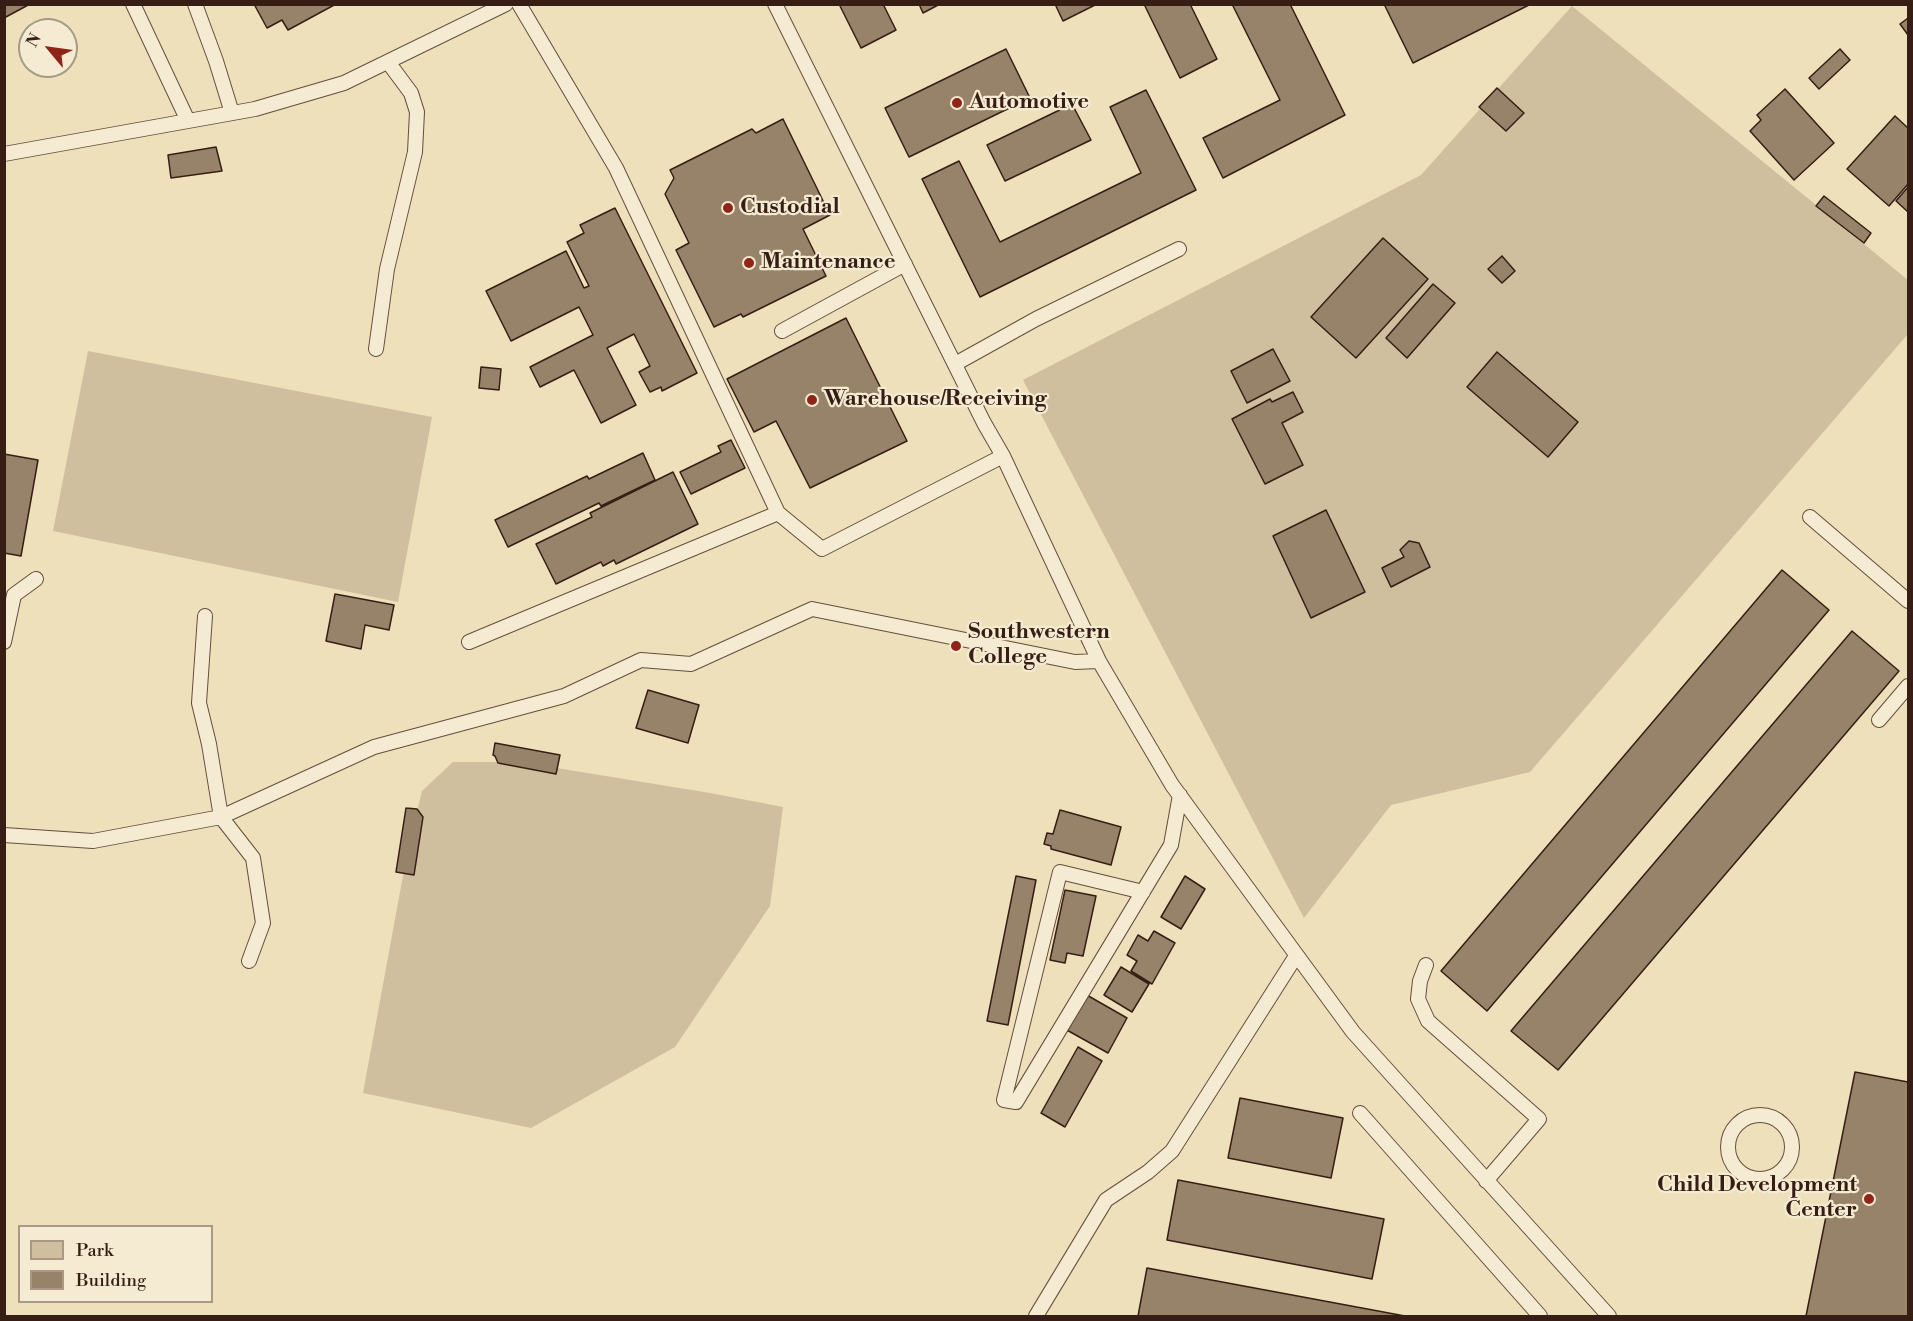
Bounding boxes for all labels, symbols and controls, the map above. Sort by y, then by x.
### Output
north arrow [18,18,78,78]
text: N [22,30,46,51]
place label: Automotive [969,90,1089,116]
marker: Automotive [950,96,964,110]
place label: Custodial [740,195,840,221]
marker: Custodial [721,201,735,215]
place label: Maintenance [761,250,896,276]
marker: Maintenance [742,256,756,270]
place label: Warehouse/Receiving [824,387,1047,413]
marker: Warehouse/Receiving [805,393,819,407]
place label: Southwestern College [968,620,1110,672]
marker: Southwestern College [949,639,963,653]
place label: Child Development Center [1657,1173,1857,1224]
marker: Child Development Center [1862,1192,1876,1206]
legend [18,1225,213,1303]
text: Park [76,1239,113,1262]
text: Building [76,1269,146,1292]

